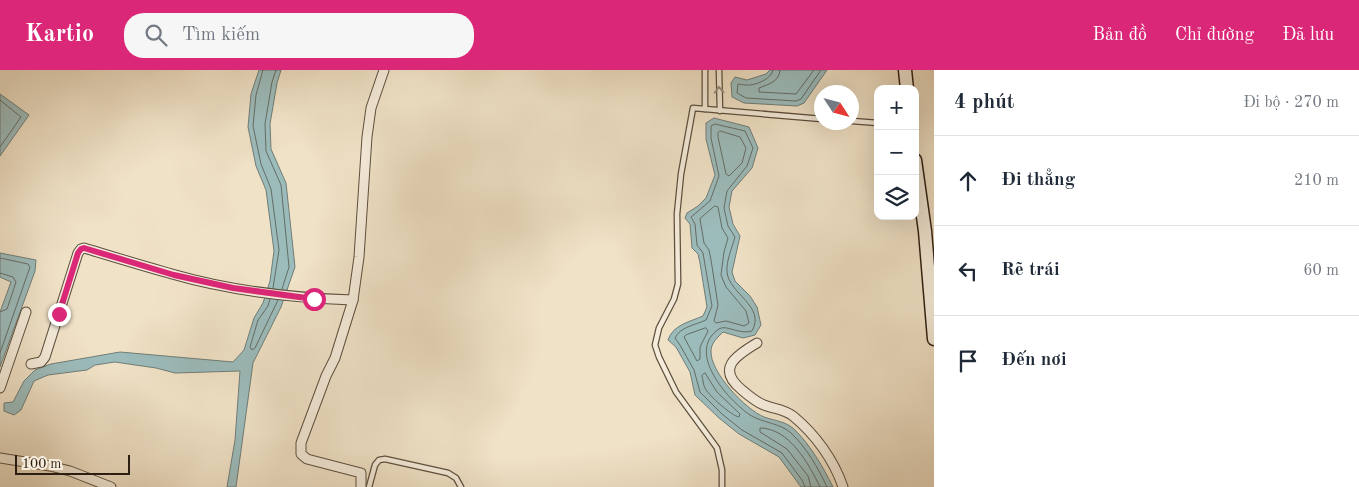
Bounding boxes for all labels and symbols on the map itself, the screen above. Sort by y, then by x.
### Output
north arrow [814,85,859,130]
one-way arrow [714,86,725,94]
route start [303,288,326,311]
route end [48,303,71,326]
scale bar [15,452,130,475]

